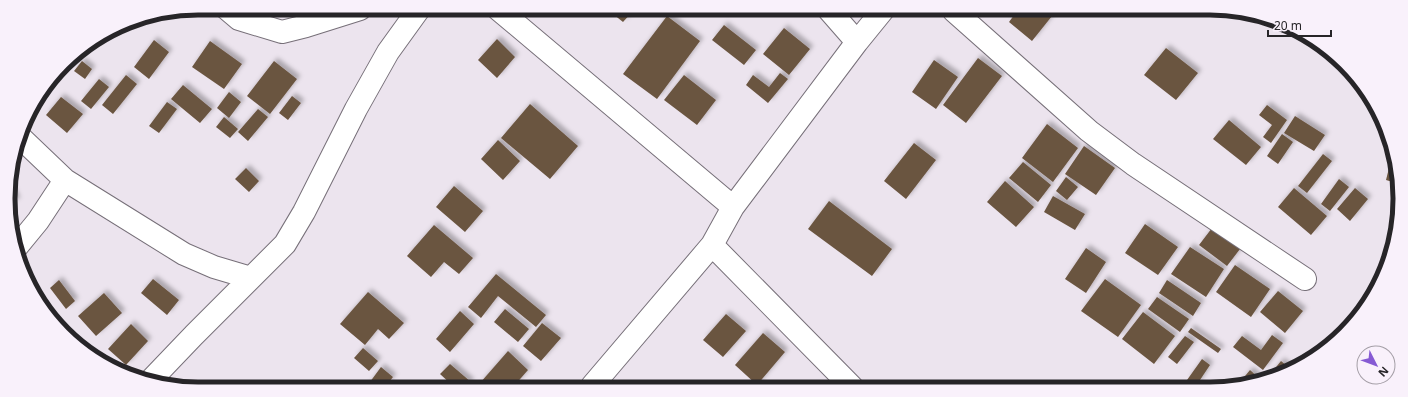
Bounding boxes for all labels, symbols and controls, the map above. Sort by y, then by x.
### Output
scale bar [1268,12,1331,38]
text: 20 m [1274,17,1302,34]
north arrow [1356,345,1396,385]
text: N [1375,364,1392,380]

